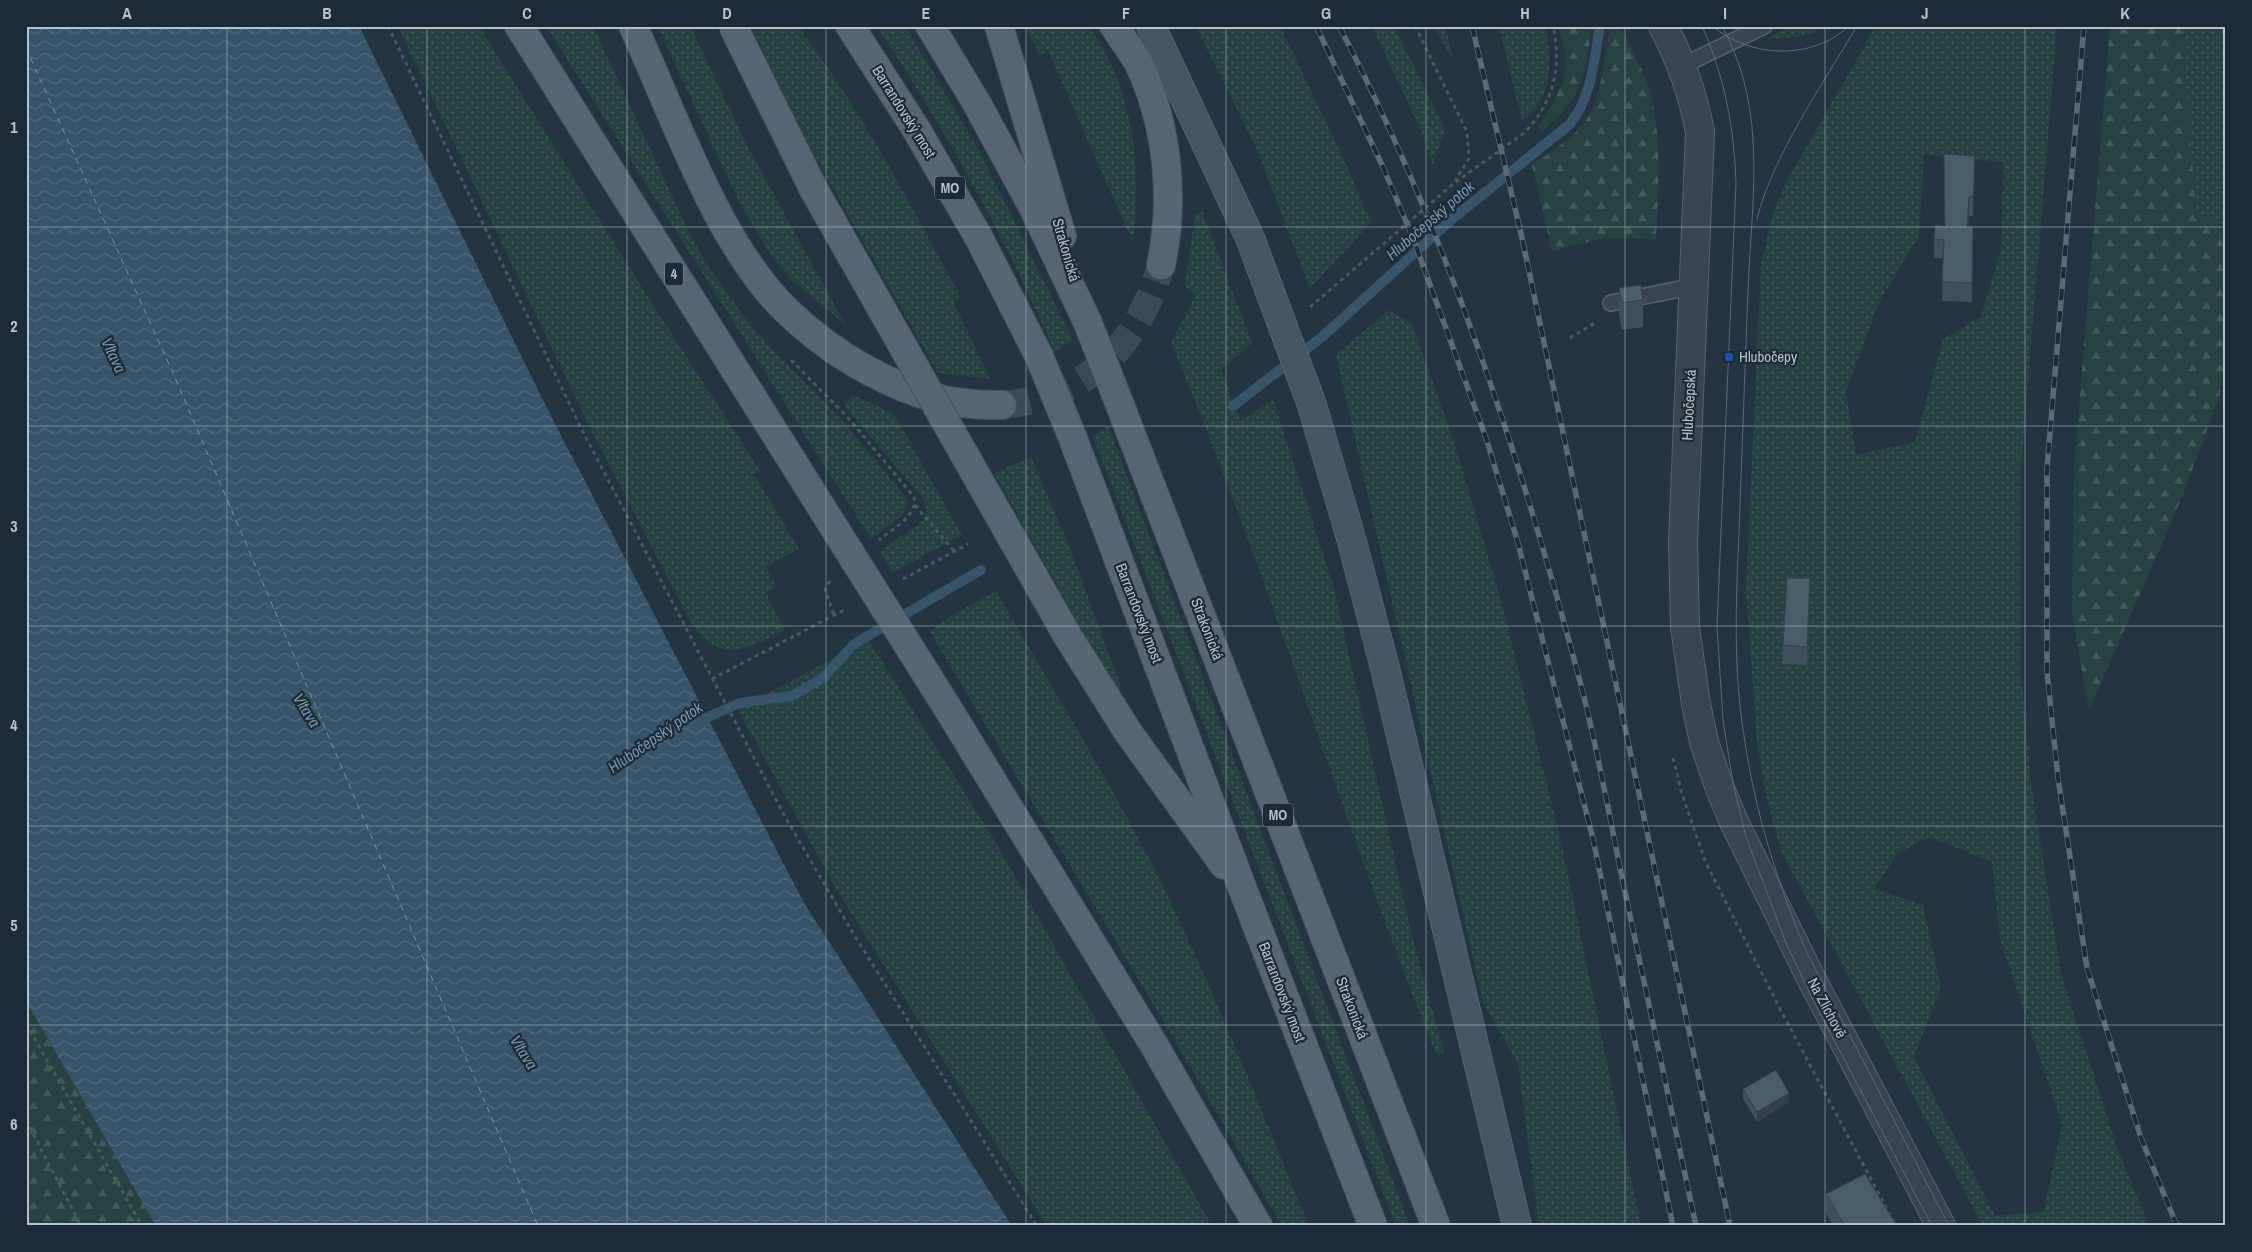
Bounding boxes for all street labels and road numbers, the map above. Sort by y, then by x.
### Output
street label: Barrandovský most [868,62,942,162]
road number: MO [935,177,965,200]
street label: Strakonická [1047,216,1086,284]
road number: 4 [665,262,683,286]
street label: Hlubočepská [1676,369,1701,441]
street label: Barrandovský most [1111,560,1168,666]
street label: Strakonická [1186,595,1229,663]
road number: MO [1263,804,1293,826]
street label: Barrandovský most [1254,939,1311,1045]
street label: Strakonická [1331,974,1374,1042]
street label: Na Zlíchově [1803,974,1852,1042]

